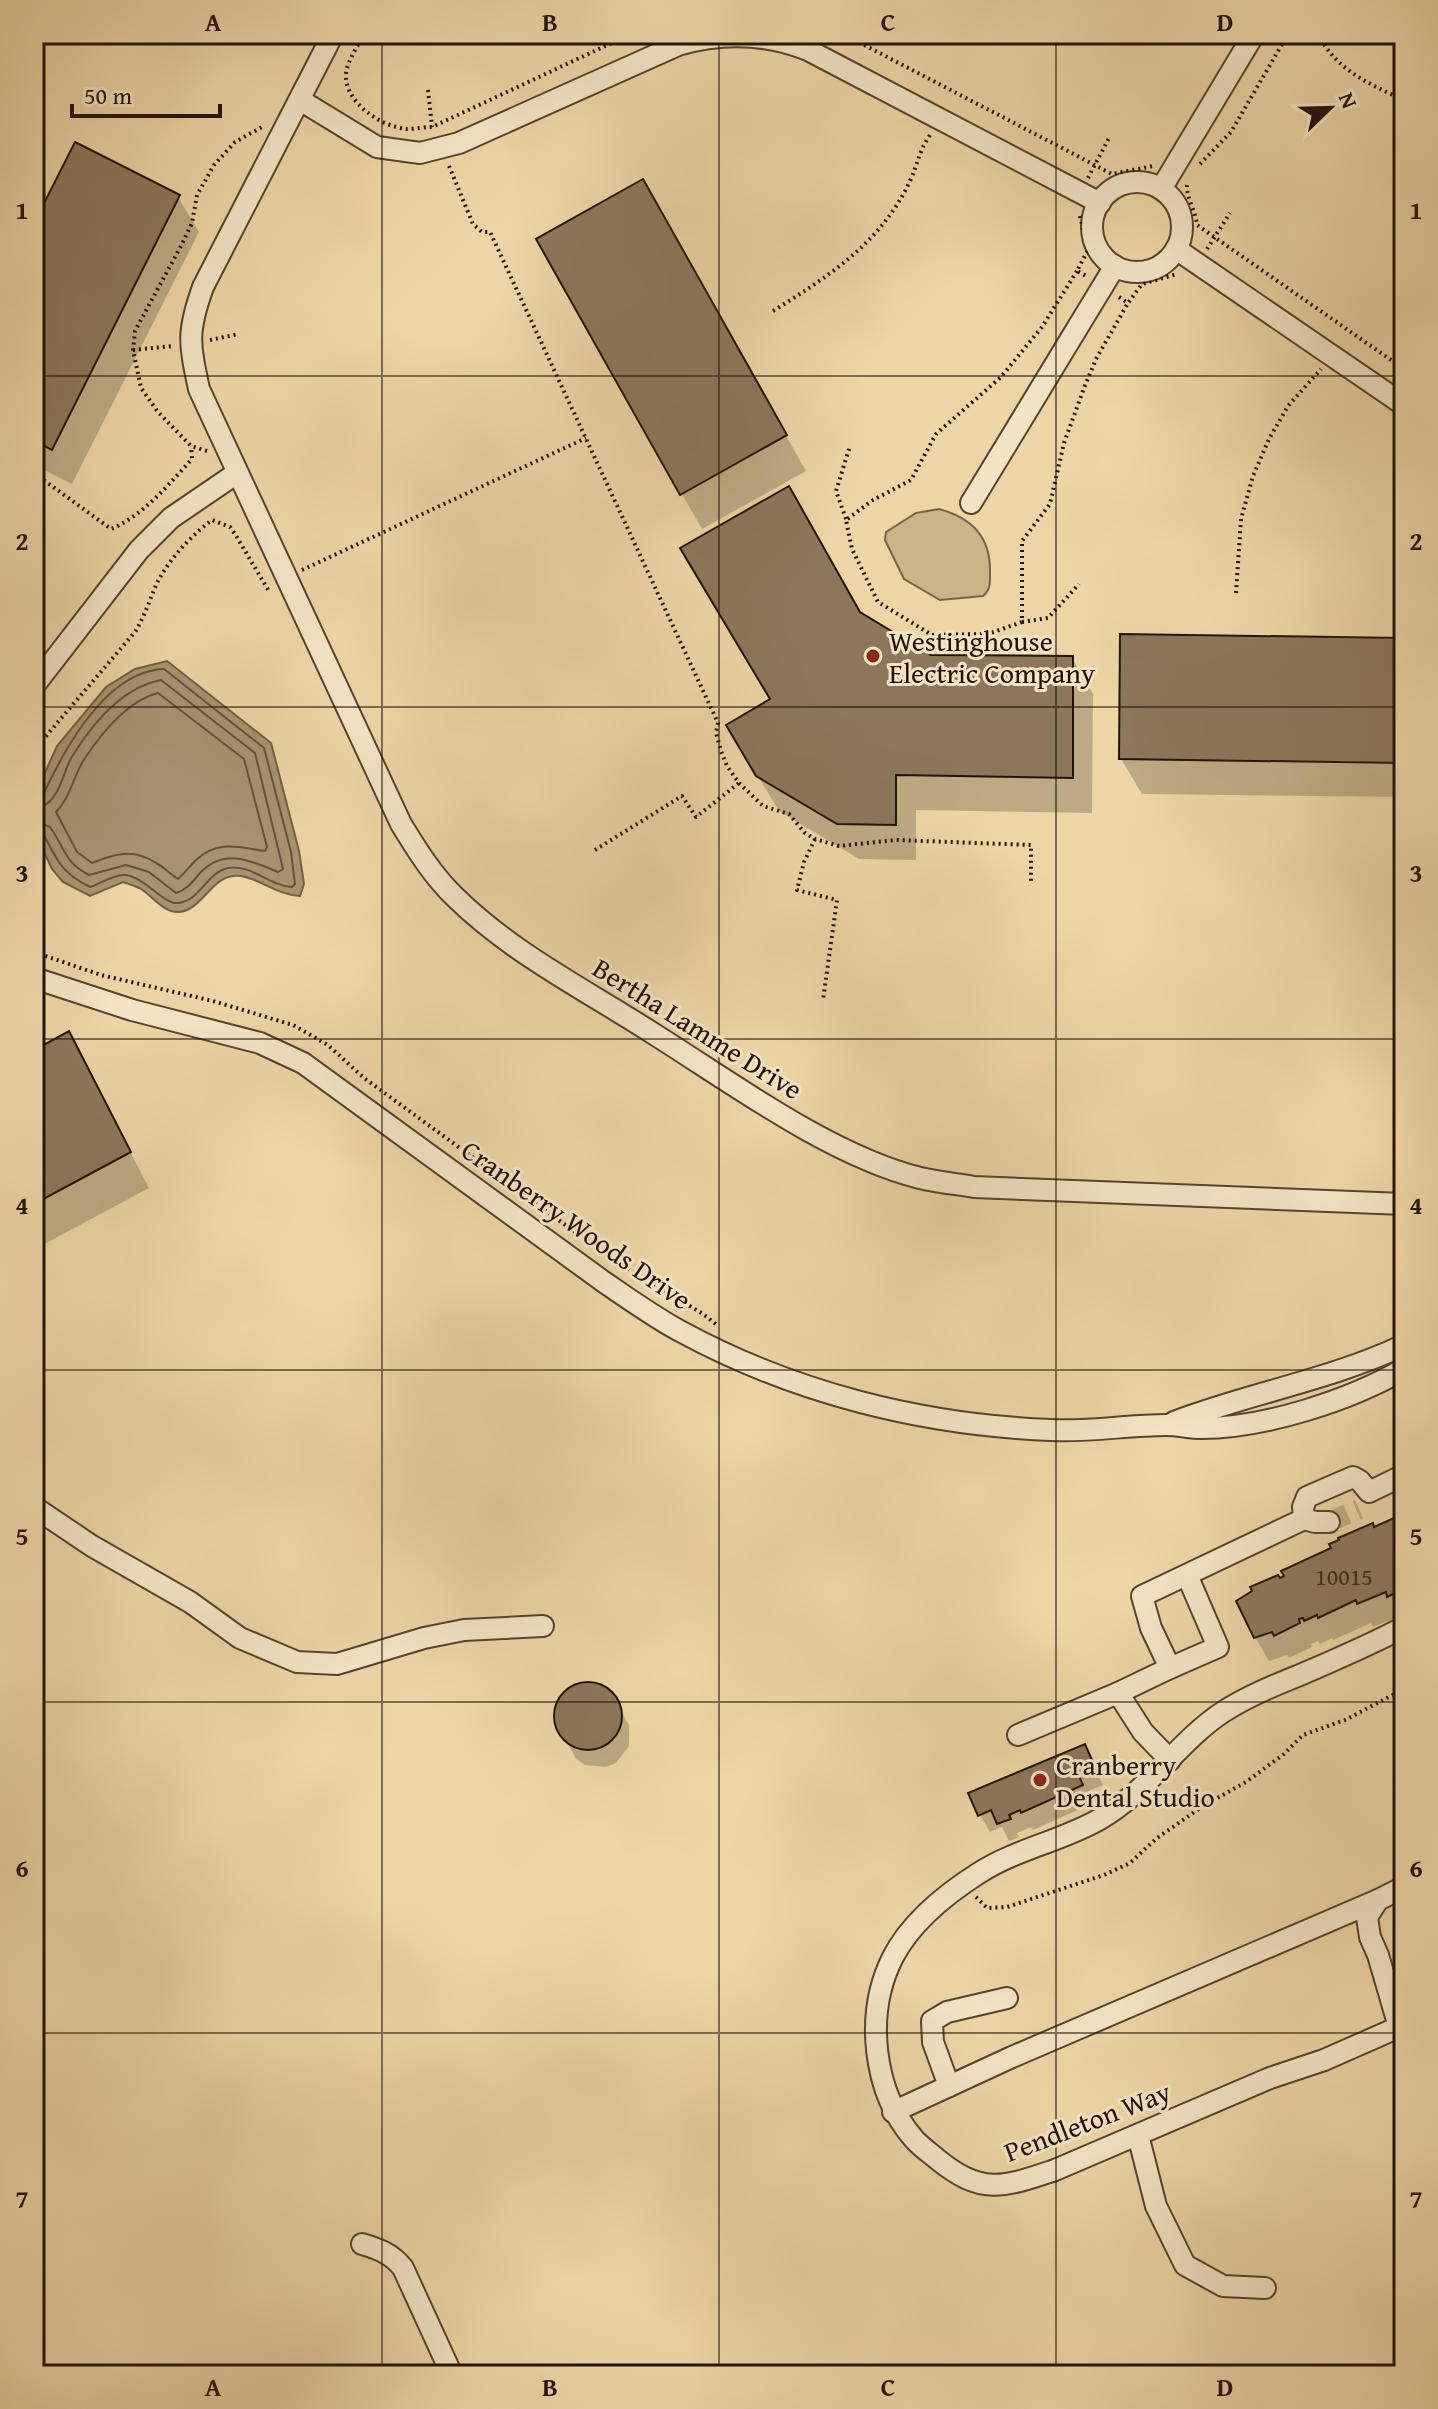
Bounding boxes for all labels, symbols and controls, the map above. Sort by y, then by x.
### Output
text: A [205,2,222,41]
text: B [542,2,558,41]
text: C [881,2,895,41]
text: D [1217,2,1233,41]
scale bar [72,68,220,118]
north arrow [1290,68,1370,148]
text: 50 m [84,78,132,113]
text: N [1331,87,1366,113]
text: 1 [15,190,29,229]
text: 1 [1409,190,1423,229]
text: 2 [15,521,29,560]
text: 2 [1409,521,1423,560]
place label: Westinghouse Electric Company [889,620,1095,693]
marker: Westinghouse Electric Company [864,647,882,665]
text: 3 [15,853,29,892]
text: 3 [1409,853,1423,892]
street label: Bertha Lamme Drive [585,947,811,1109]
street label: Cranberry Woods Drive [454,1129,700,1319]
text: 4 [15,1185,29,1224]
text: 4 [1409,1185,1423,1224]
text: 5 [15,1516,29,1555]
text: 5 [1409,1516,1423,1555]
house number: 10015 [1315,1559,1373,1594]
place label: Cranberry Dental Studio [1056,1744,1215,1817]
marker: Cranberry Dental Studio [1031,1771,1049,1789]
text: 6 [15,1848,29,1887]
text: 6 [1409,1848,1423,1887]
street label: Pendleton Way [998,2070,1176,2172]
text: 7 [15,2179,29,2218]
text: 7 [1409,2179,1423,2218]
text: A [205,2367,222,2406]
text: B [542,2367,558,2406]
text: C [881,2367,895,2406]
text: D [1217,2367,1233,2406]

